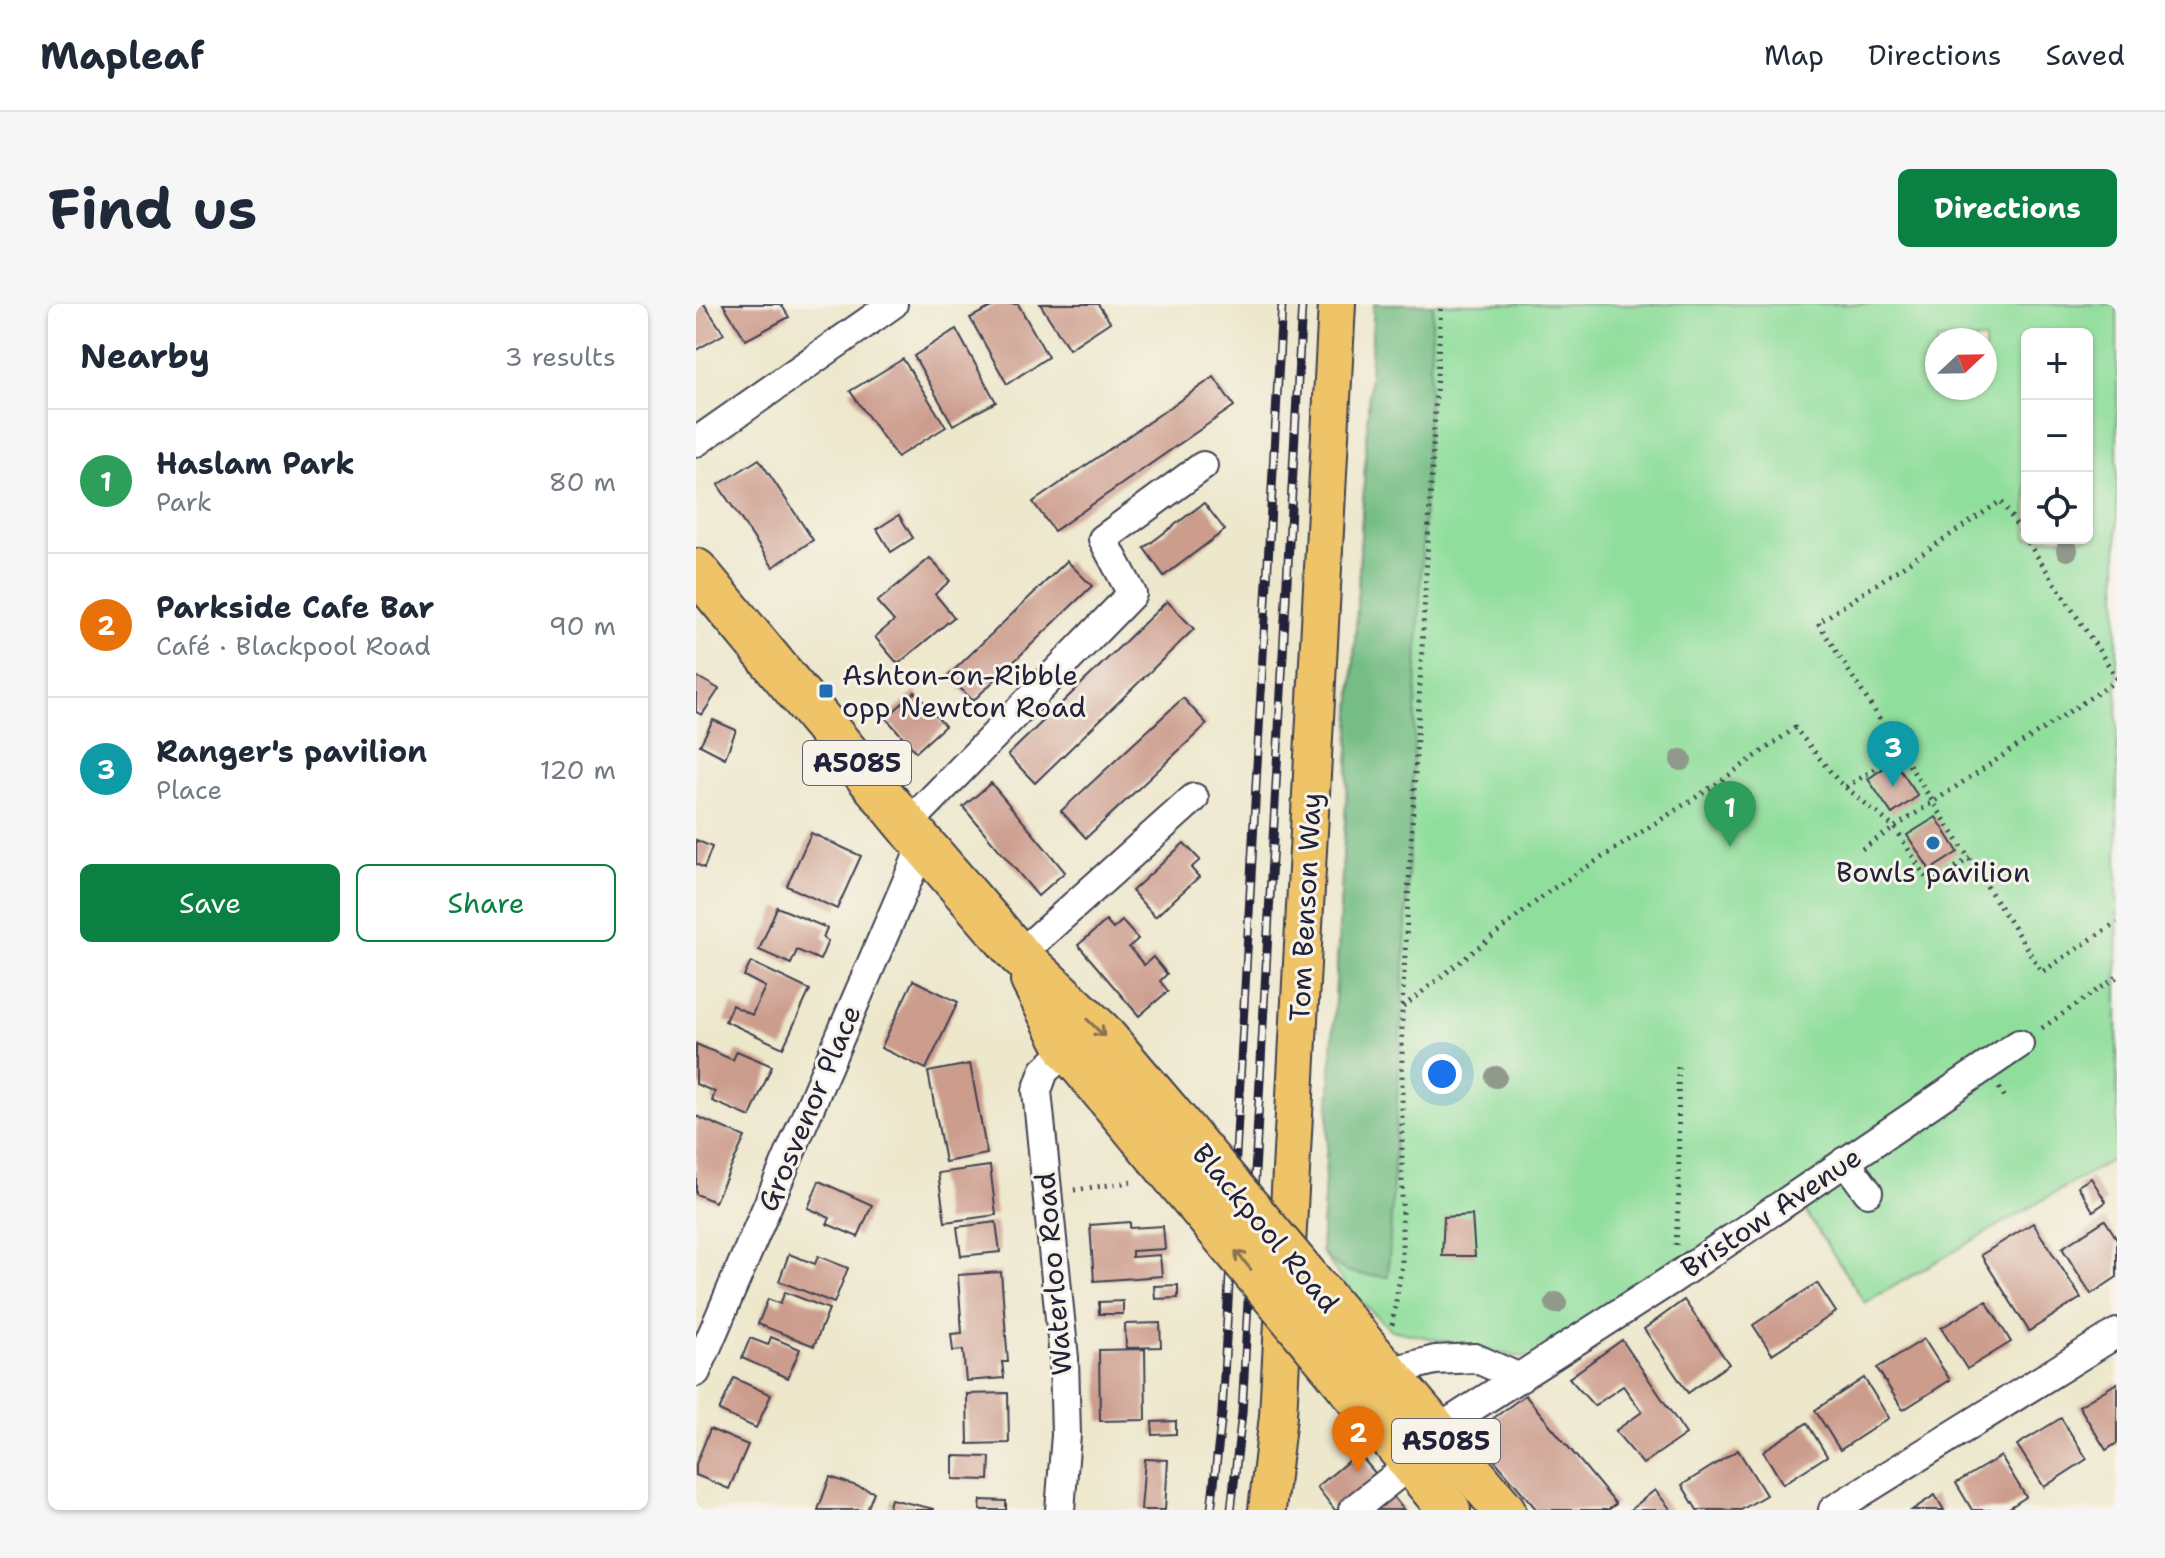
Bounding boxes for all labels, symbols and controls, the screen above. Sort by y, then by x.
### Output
text: Mapleaf [40,30,205,81]
text: Map [1764,36,1824,74]
text: Directions [1868,36,2002,74]
text: Saved [2046,36,2125,74]
button: Directions [1898,169,2117,247]
text: Find us [48,171,257,246]
north arrow [1925,328,1997,400]
map controls [2021,328,2093,544]
button: + [2021,328,2093,400]
text: Nearby [80,333,210,379]
text: 3 results [504,339,616,374]
button: − [2021,400,2093,472]
text: Haslam Park [156,443,355,484]
text: 1 [100,464,112,499]
text: 80 m [549,464,616,499]
button: locate [2021,472,2093,544]
text: Park [156,484,212,519]
text: Parkside Cafe Bar [156,587,434,628]
text: 2 [97,608,115,643]
text: 90 m [549,608,616,643]
text: Café · Blackpool Road [156,628,431,663]
place label: Ashton-on-Ribble opp Newton Road [842,656,1086,726]
marker: Ashton-on-Ribble opp Newton Road [817,682,835,700]
pin: 3 [1867,721,1919,787]
text: Ranger's pavilion [156,731,427,772]
road number: A5085 [803,741,911,785]
text: 3 [97,752,115,787]
text: 120 m [540,752,616,787]
text: Place [156,772,222,807]
pin: 1 [1704,781,1756,847]
street label: Tom Benson Way [1280,792,1330,1022]
marker: Bowls pavilion [1924,834,1942,852]
place label: Bowls pavilion [1836,853,2030,891]
button: Save [80,864,340,942]
button: Share [356,864,616,942]
street label: Grosvenor Place [748,999,870,1217]
one-way arrow [1086,1018,1105,1037]
your location [1422,1054,1462,1094]
street label: Blackpool Road [1184,1135,1348,1321]
street label: Bristow Avenue [1673,1138,1869,1286]
street label: Waterloo Road [1025,1171,1081,1377]
one-way arrow [1234,1250,1252,1271]
pin: 2 [1332,1406,1384,1472]
road number: A5085 [1392,1419,1500,1463]

